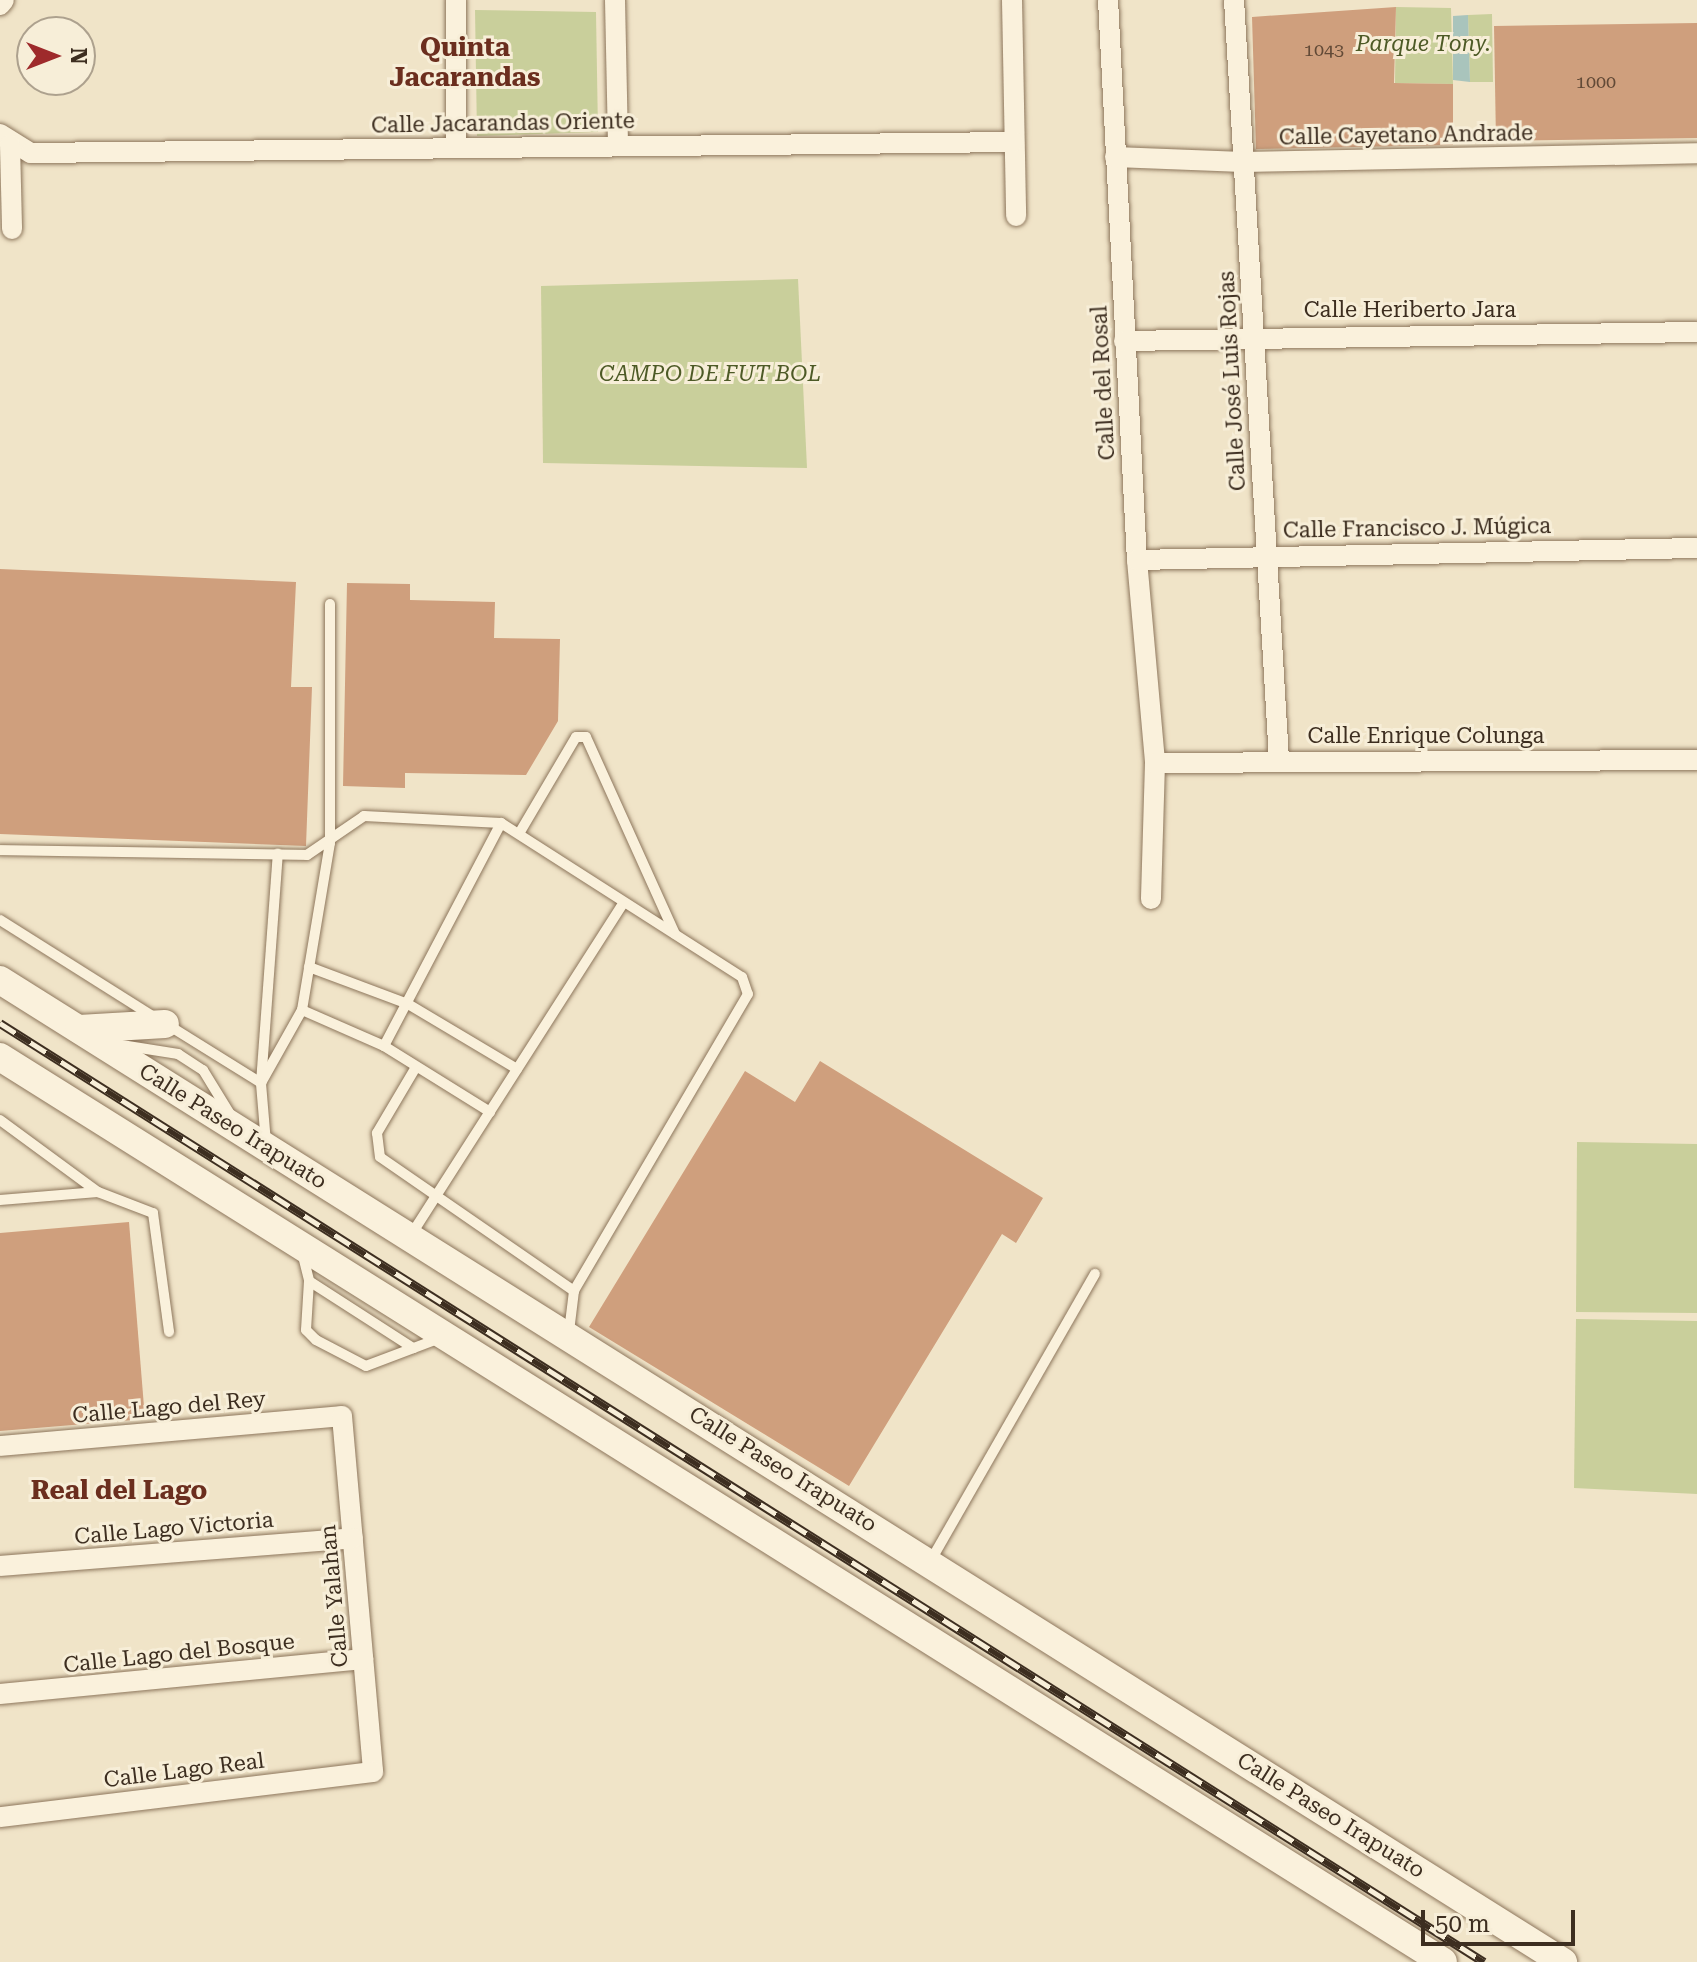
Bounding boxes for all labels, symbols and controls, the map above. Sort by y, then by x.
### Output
north arrow [16,16,96,96]
park label: Parque Tony. [1356,31,1490,57]
district label: Quinta Jacarandas [389,32,541,94]
house number: 1043 [1304,39,1344,61]
text: N [66,48,91,64]
house number: 1000 [1576,71,1616,93]
street label: Calle Jacarandas Oriente [371,108,635,138]
street label: Calle Cayetano Andrade [1279,120,1533,150]
street label: Calle José Luis Rojas [1213,270,1251,492]
street label: Calle Heriberto Jara [1304,297,1516,323]
street label: Calle del Rosal [1086,305,1120,461]
park label: CAMPO DE FUT BOL [599,361,821,387]
street label: Calle Francisco J. Múgica [1283,512,1551,544]
street label: Calle Enrique Colunga [1308,723,1544,749]
street label: Calle Paseo Irapuato [134,1057,332,1195]
street label: Calle Lago del Rey [71,1385,267,1429]
street label: Calle Paseo Irapuato [684,1400,882,1538]
district label: Real del Lago [31,1475,207,1507]
street label: Calle Lago Victoria [73,1506,275,1550]
street label: Calle Yalahan [315,1523,353,1669]
street label: Calle Lago del Bosque [62,1628,296,1678]
street label: Calle Paseo Irapuato [1232,1746,1430,1884]
street label: Calle Lago Real [102,1747,266,1793]
scale bar [1425,1894,1579,1944]
text: 50 m [1435,1910,1490,1938]

